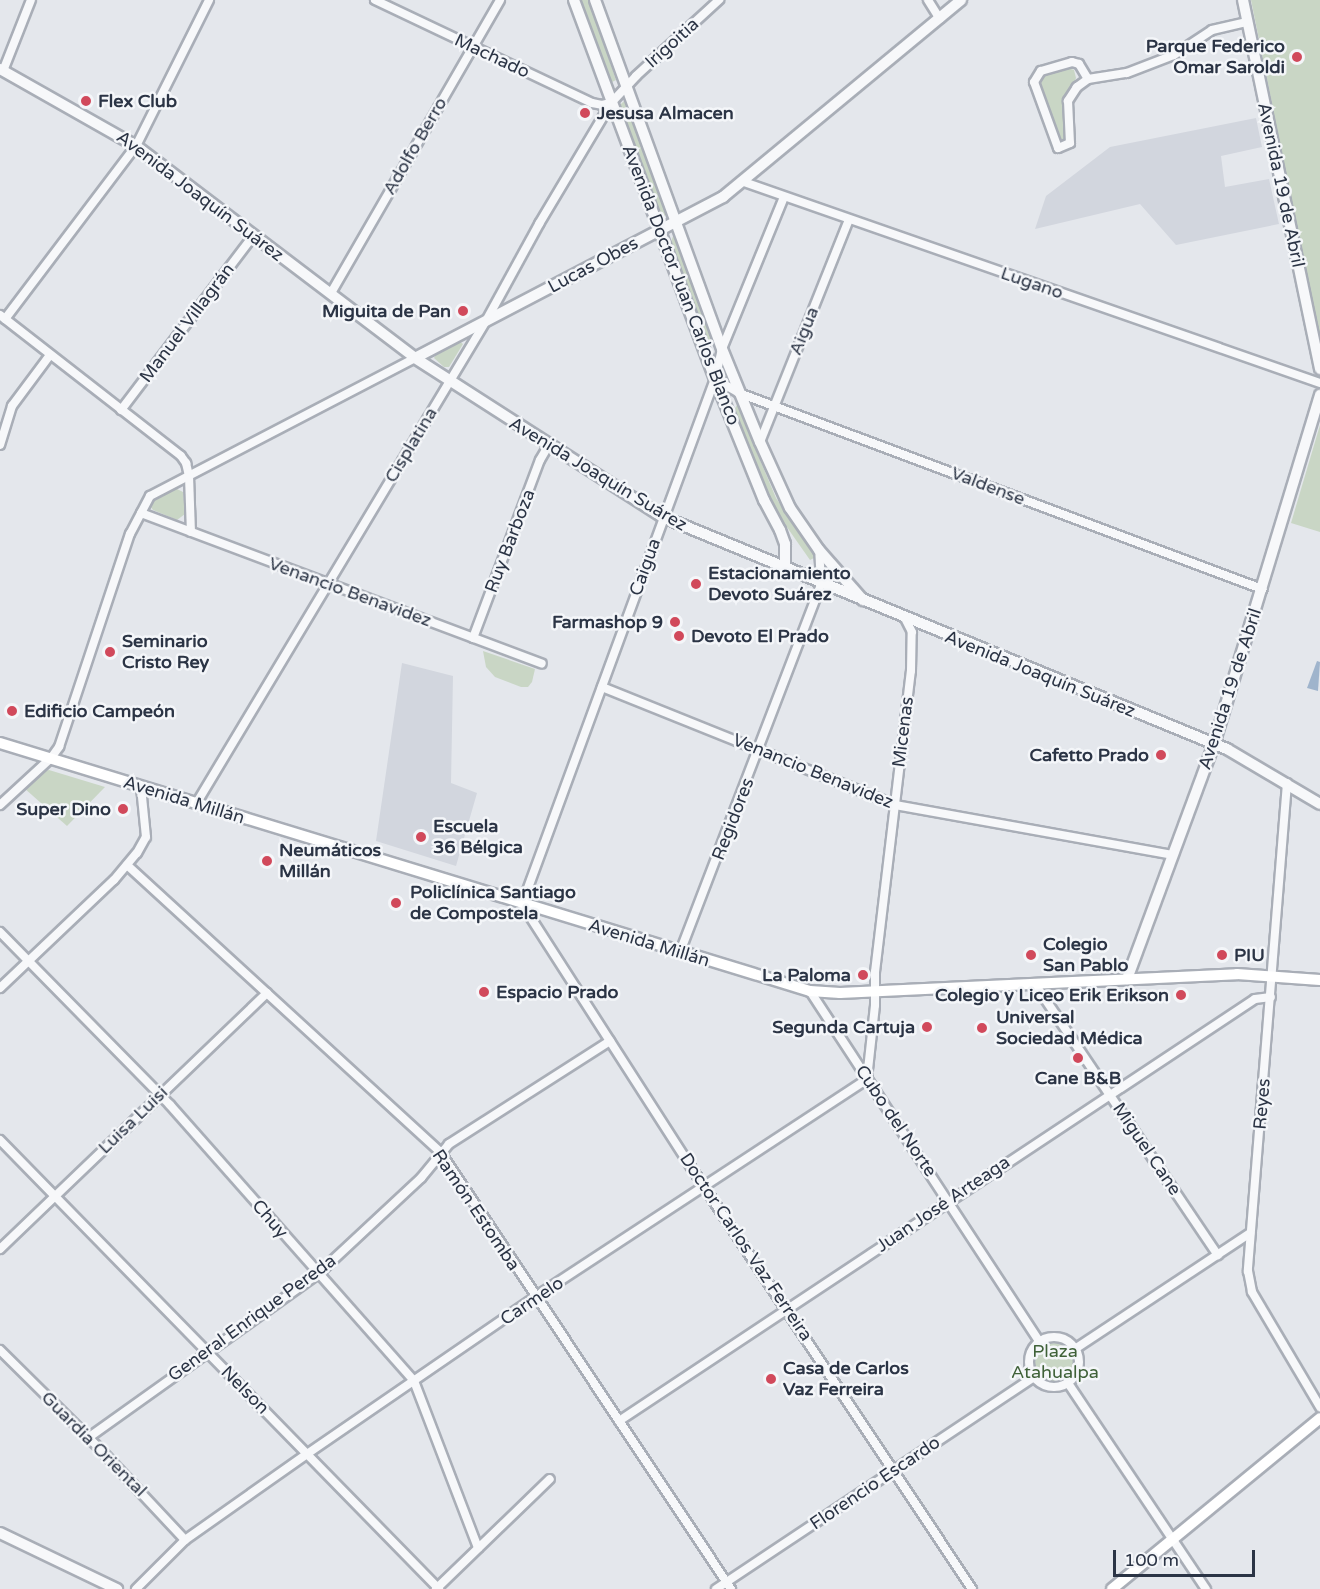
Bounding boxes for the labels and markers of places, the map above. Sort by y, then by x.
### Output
place label: Parque Federico Omar Saroldi [1146,36,1285,78]
marker: Parque Federico Omar Saroldi [1290,50,1304,64]
place label: Flex Club [98,90,177,112]
marker: Flex Club [79,94,93,108]
place label: Jesusa Almacen [597,102,734,124]
marker: Jesusa Almacen [578,106,592,120]
place label: Miguita de Pan [322,300,451,322]
marker: Miguita de Pan [456,304,470,318]
place label: Estacionamiento Devoto Suárez [708,563,851,606]
marker: Estacionamiento Devoto Suárez [689,577,703,591]
place label: Farmashop 9 [552,611,663,633]
marker: Farmashop 9 [668,615,682,629]
place label: Devoto El Prado [691,625,829,647]
marker: Devoto El Prado [672,629,686,643]
place label: Seminario Cristo Rey [122,631,209,674]
marker: Seminario Cristo Rey [103,645,117,659]
place label: Edificio Campeón [24,700,175,722]
marker: Edificio Campeón [5,704,19,718]
place label: Cafetto Prado [1030,744,1149,766]
marker: Cafetto Prado [1154,748,1168,762]
place label: Super Dino [16,798,111,820]
marker: Super Dino [116,802,130,816]
place label: Escuela 36 Bélgica [433,816,523,858]
marker: Escuela 36 Bélgica [414,830,428,844]
place label: Neumáticos Millán [279,840,381,882]
marker: Neumáticos Millán [260,854,274,868]
place label: Policlínica Santiago de Compostela [410,882,576,924]
marker: Policlínica Santiago de Compostela [387,894,405,912]
place label: Colegio San Pablo [1043,934,1128,976]
place label: PIU [1234,944,1265,966]
marker: Colegio San Pablo [1024,948,1038,962]
marker: PIU [1215,948,1229,962]
place label: La Paloma [762,964,851,986]
marker: La Paloma [856,968,870,982]
place label: Espacio Prado [496,981,618,1003]
place label: Colegio y Liceo Erik Erikson [935,984,1169,1006]
marker: Espacio Prado [477,985,491,999]
marker: Colegio y Liceo Erik Erikson [1174,988,1188,1002]
place label: Universal Sociedad Médica [996,1007,1143,1050]
place label: Segunda Cartuja [772,1016,915,1038]
marker: Universal Sociedad Médica [973,1019,991,1037]
marker: Segunda Cartuja [920,1020,934,1034]
marker: Cane B&B [1071,1051,1085,1065]
place label: Cane B&B [1035,1067,1121,1089]
place label: Casa de Carlos Vaz Ferreira [783,1358,909,1400]
marker: Casa de Carlos Vaz Ferreira [764,1372,778,1386]

